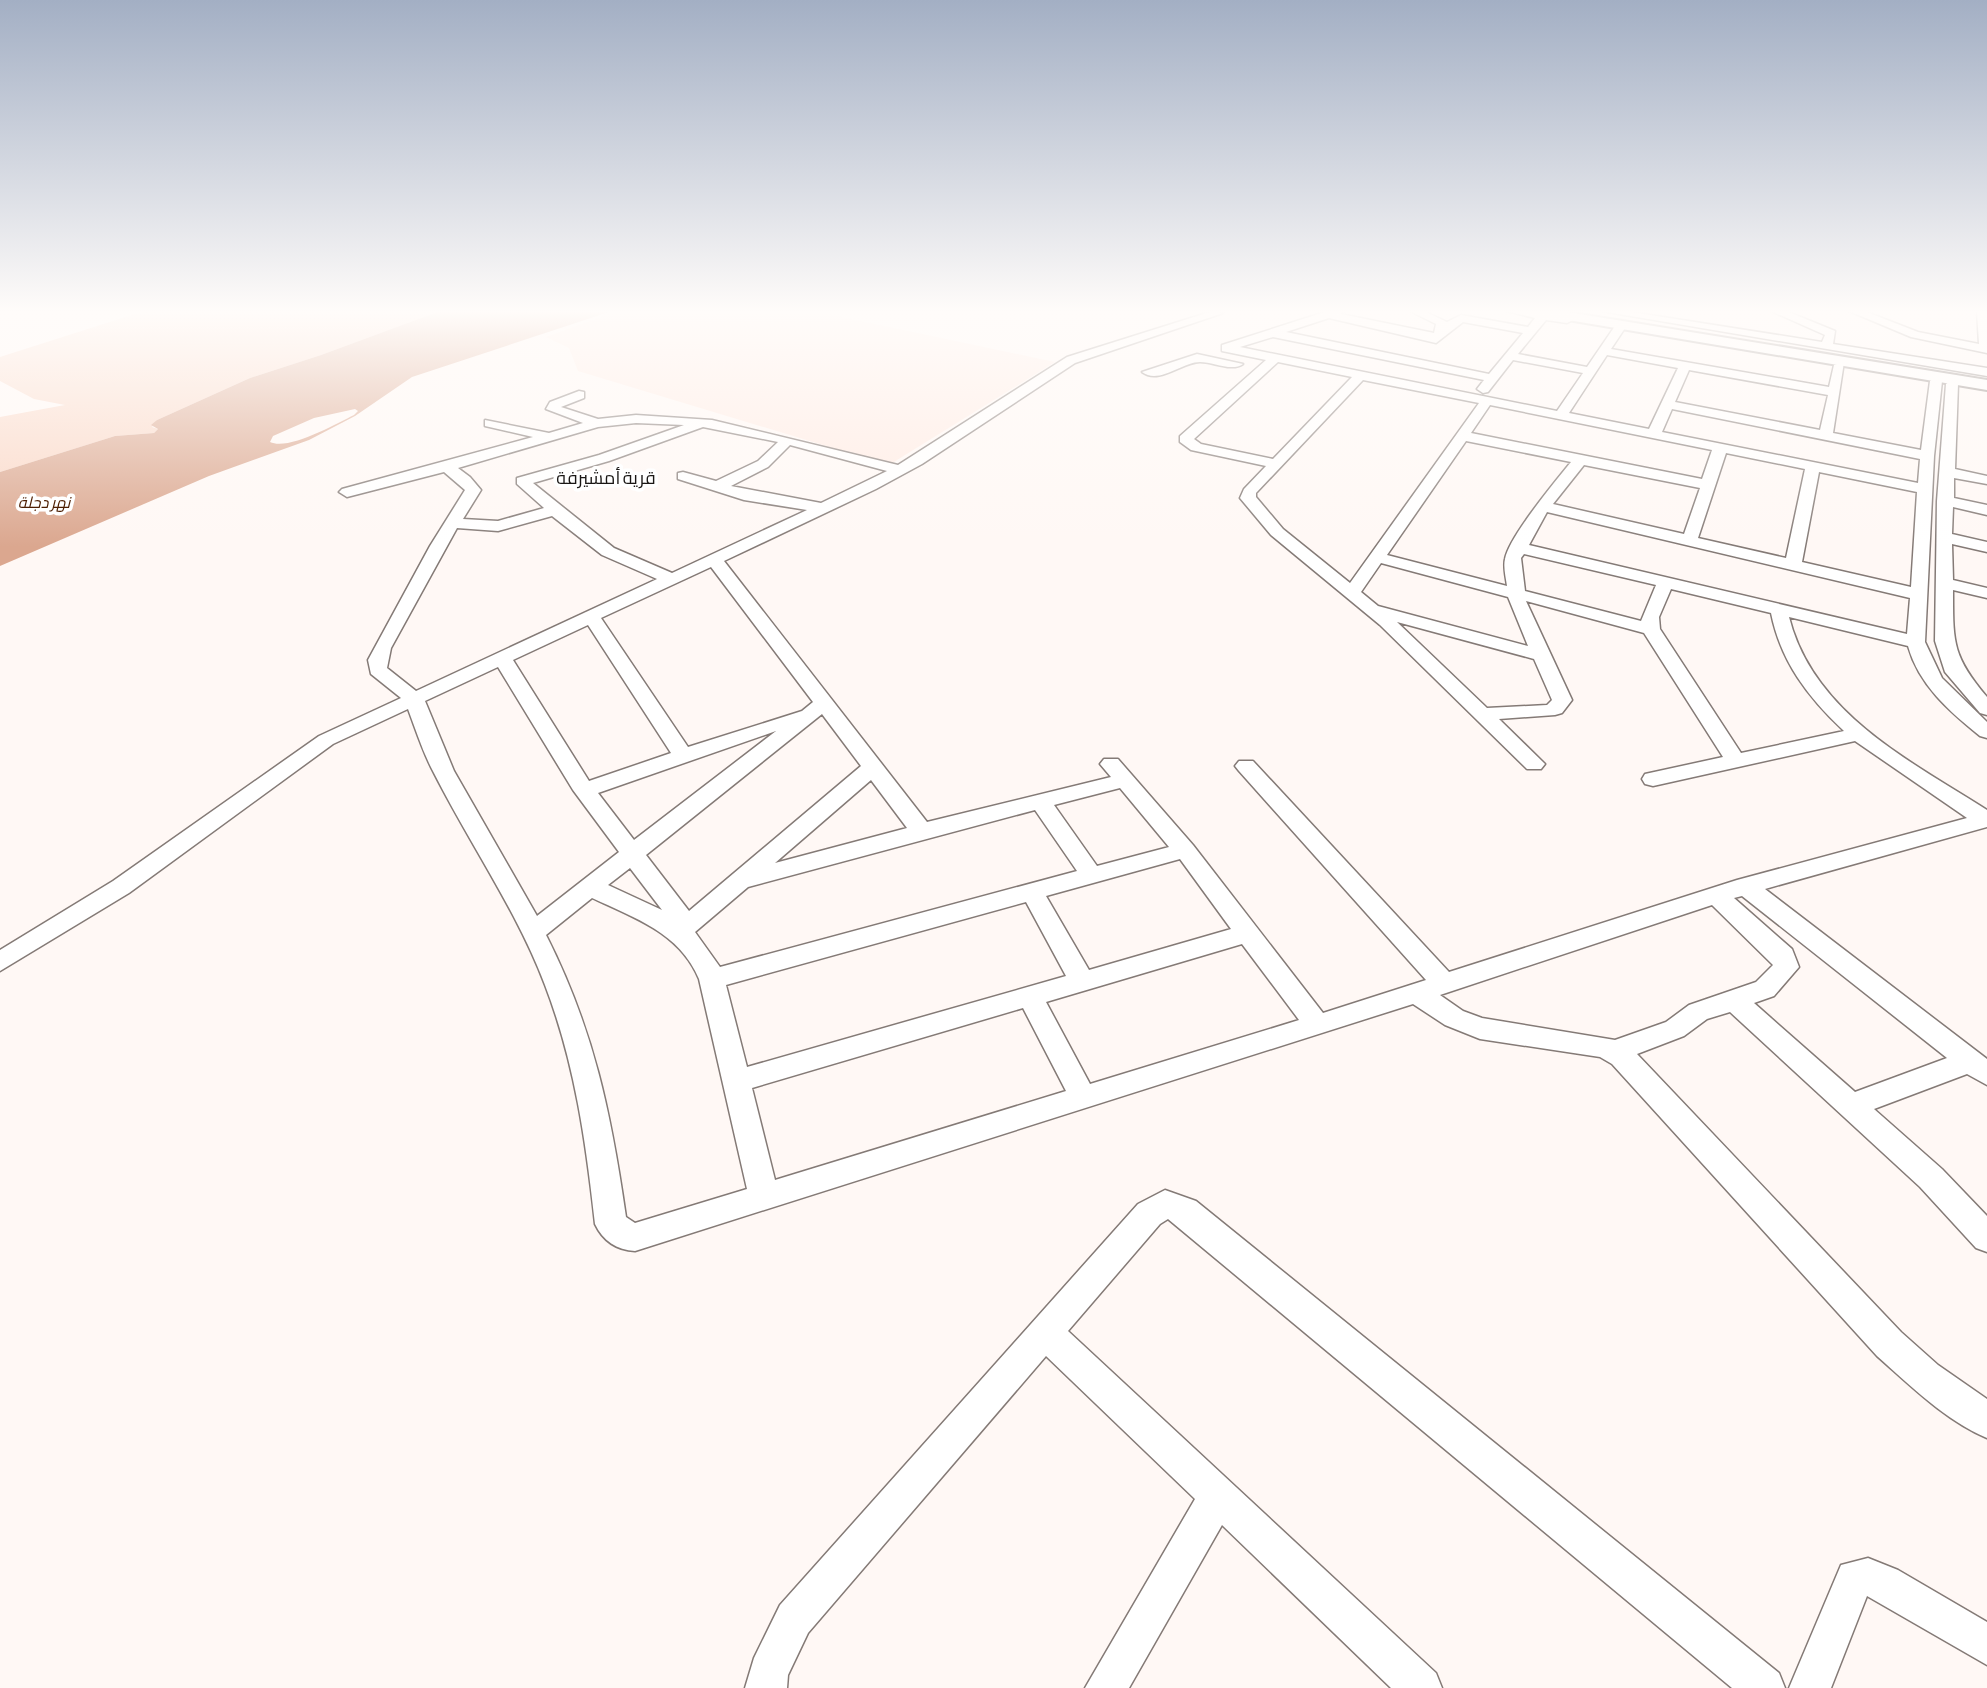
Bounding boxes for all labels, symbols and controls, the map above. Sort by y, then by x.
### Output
district label: قرية أمشيرفة [556,467,656,489]
water label: نهر دجلة [18,493,72,512]

